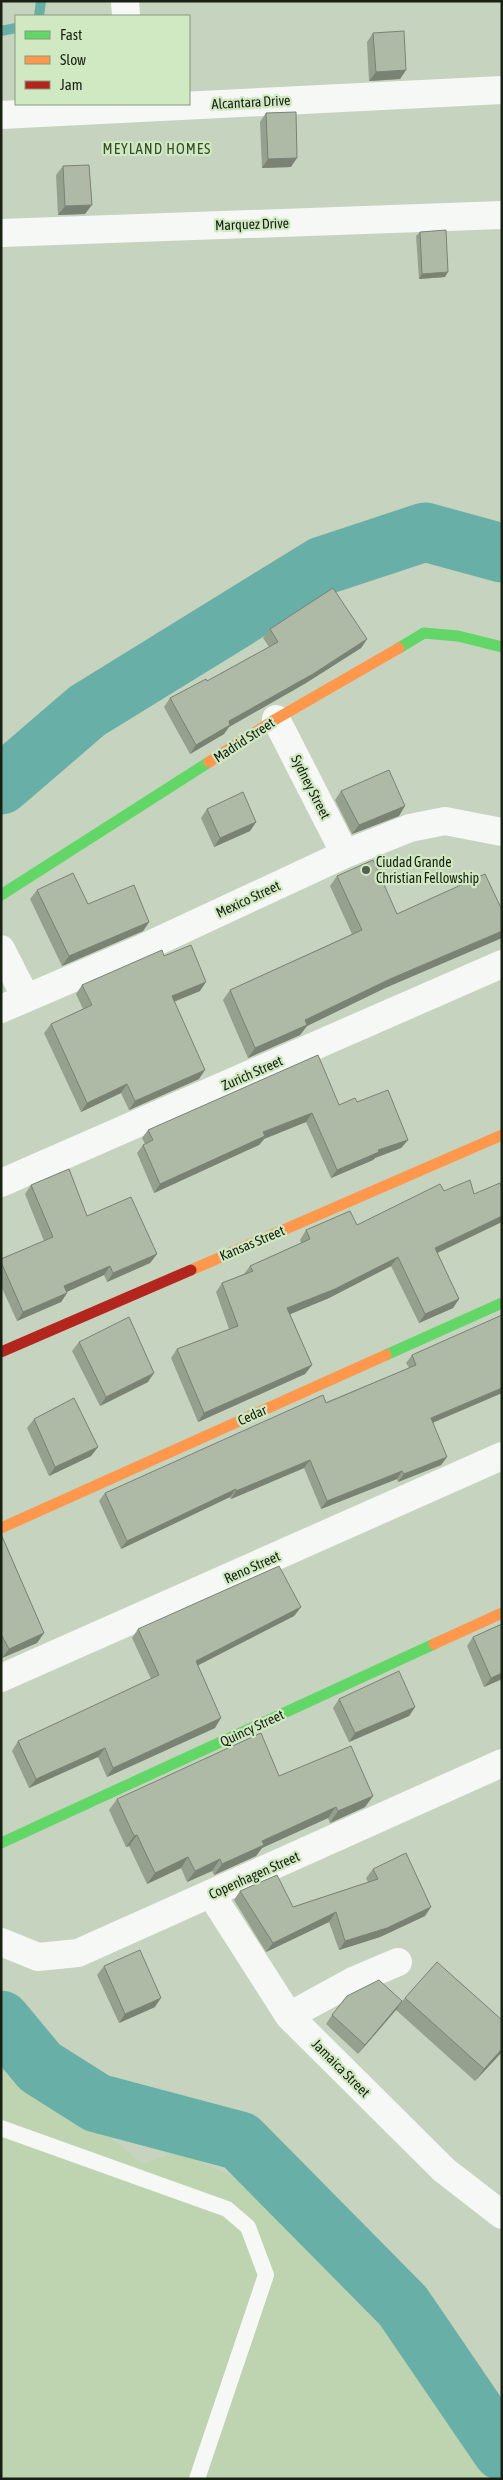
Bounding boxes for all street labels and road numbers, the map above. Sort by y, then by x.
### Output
street label: Alcantara Drive [211,92,291,112]
street label: Marquez Drive [215,215,289,233]
street label: Madrid Street [211,714,277,766]
street label: Sydney Street [288,752,334,822]
street label: Mexico Street [213,877,283,921]
street label: Zurich Street [219,1052,285,1094]
street label: Kansas Street [217,1222,287,1264]
street label: Cedar [235,1401,270,1428]
street label: Reno Street [222,1548,282,1586]
street label: Quincy Street [218,1706,286,1750]
street label: Copenhagen Street [206,1848,302,1902]
street label: Jamaica Street [309,2036,373,2100]

